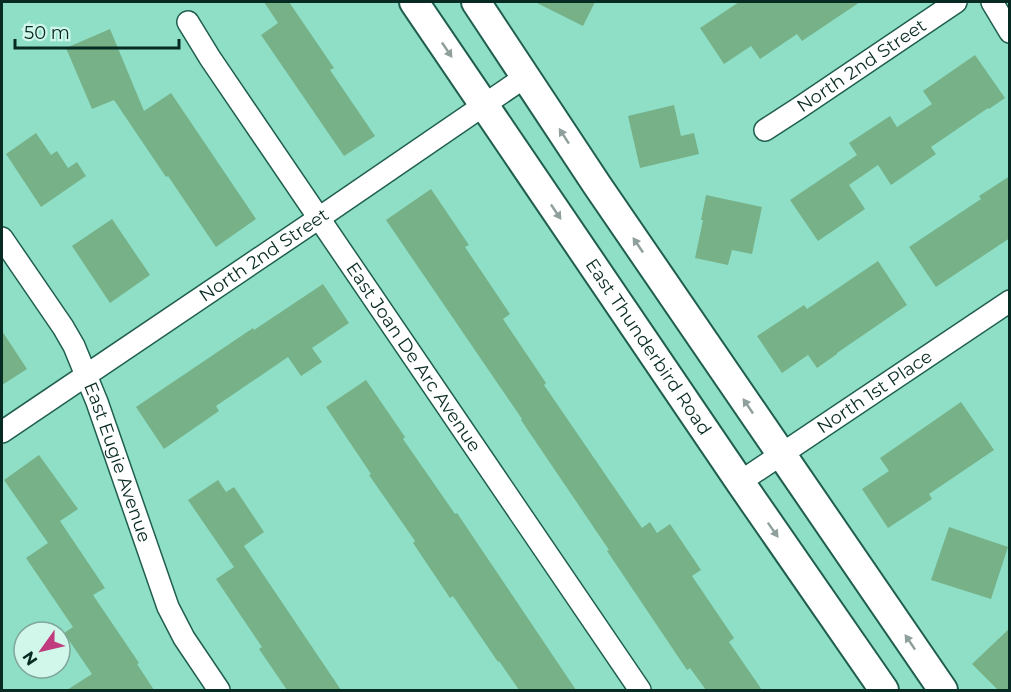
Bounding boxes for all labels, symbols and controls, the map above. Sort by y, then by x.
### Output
scale bar [15,12,178,50]
street label: North 2nd Street [793,14,930,117]
text: 50 m [24,22,70,44]
one-way arrow [441,42,452,58]
one-way arrow [559,127,570,144]
one-way arrow [550,203,562,219]
street label: North 2nd Street [195,204,333,307]
one-way arrow [633,237,644,253]
street label: East Thunderbird Road [581,255,716,439]
street label: East Joan De Arc Avenue [341,258,486,456]
street label: North 1st Place [813,345,937,438]
street label: East Eugie Avenue [79,379,156,545]
one-way arrow [743,398,754,414]
one-way arrow [767,522,778,538]
north arrow [12,620,72,680]
one-way arrow [905,634,916,650]
text: N [18,647,41,669]

